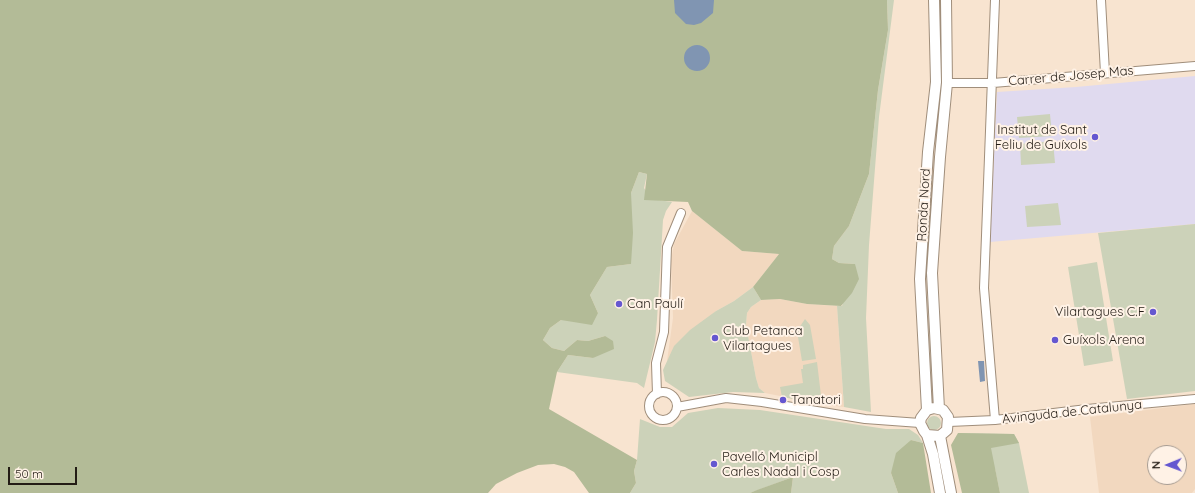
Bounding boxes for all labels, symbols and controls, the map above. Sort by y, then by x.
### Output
street label: Carrer de Josep Mas [1008,63,1134,89]
place label: Institut de Sant Feliu de Guíxols [995,122,1087,153]
marker: Institut de Sant Feliu de Guíxols [1090,132,1100,142]
street label: Ronda Nord [914,168,934,242]
place label: Can Paulí [627,296,683,312]
marker: Can Paulí [614,299,624,309]
place label: Vilartagues C.F [1055,304,1145,320]
marker: Vilartagues C.F [1148,307,1158,317]
place label: Club Petanca Vilartagues [723,323,803,354]
place label: Guíxols Arena [1063,332,1145,348]
marker: Club Petanca Vilartagues [710,333,720,343]
marker: Guíxols Arena [1050,335,1060,345]
place label: Tanatori [791,392,841,408]
marker: Tanatori [778,395,788,405]
street label: Avinguda de Catalunya [1001,397,1143,427]
north arrow [1147,445,1187,485]
place label: Pavelló Municipl Carles Nadal i Cosp [722,449,840,480]
scale bar [10,459,79,485]
marker: Pavelló Municipl Carles Nadal i Cosp [709,459,719,469]
text: N [1149,461,1163,469]
text: 50 m [15,466,43,481]

